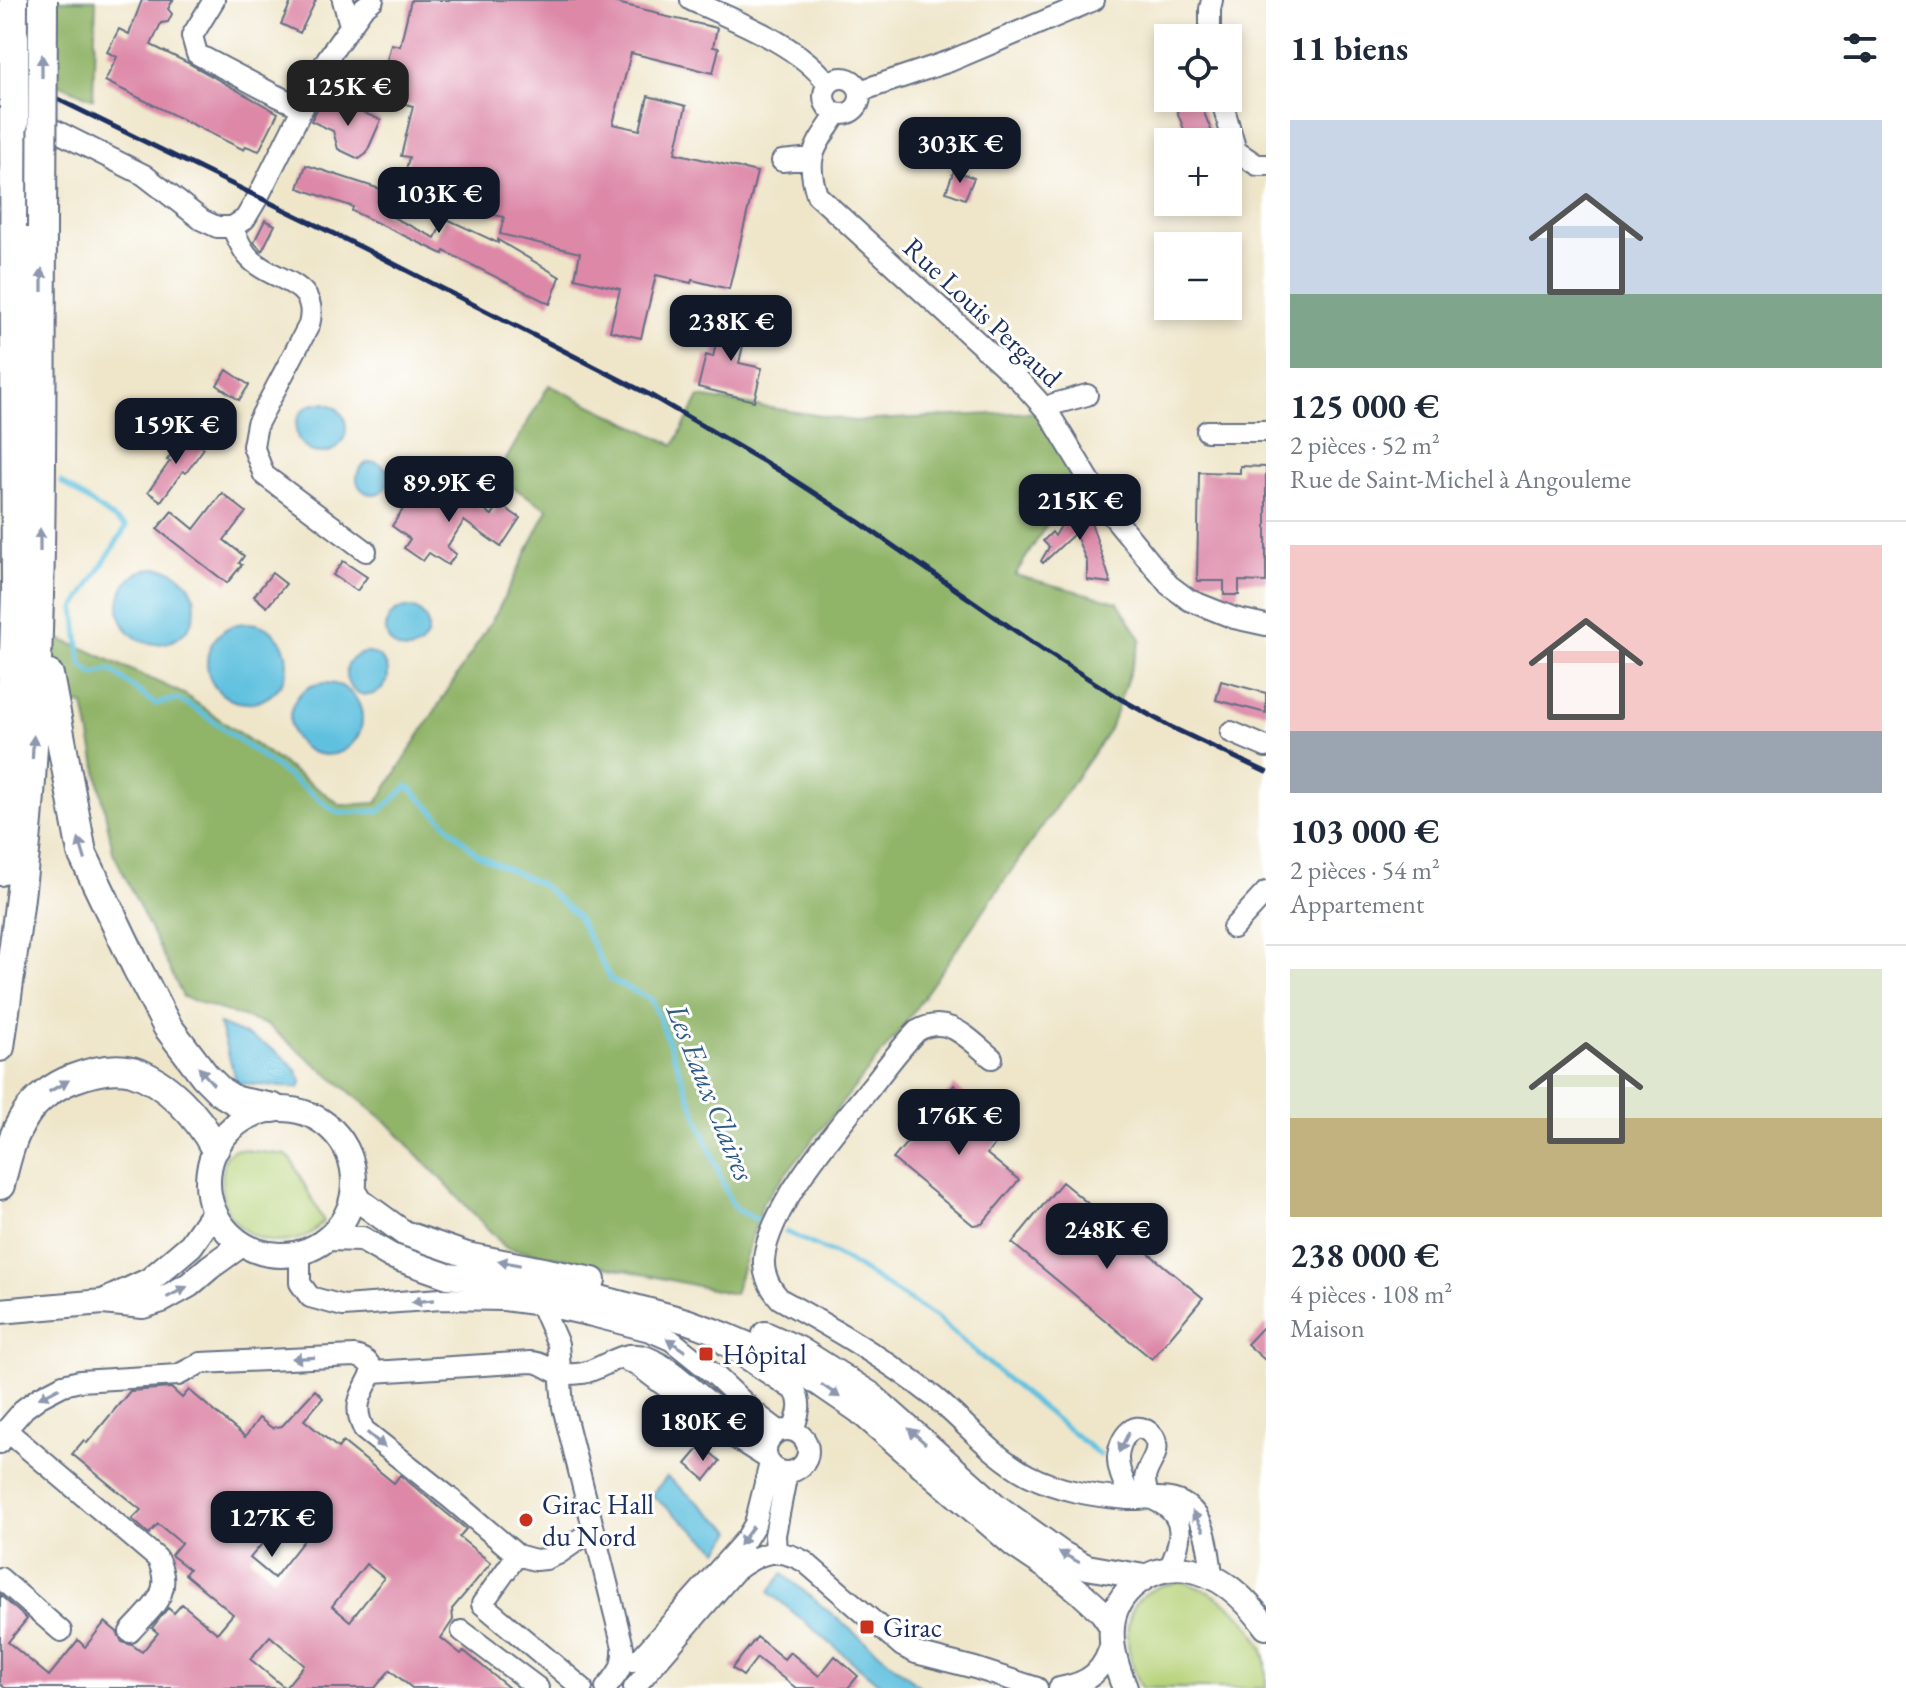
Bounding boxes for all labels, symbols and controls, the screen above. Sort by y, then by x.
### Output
map controls [1154,24,1242,320]
button: locate [1154,24,1242,112]
text: 11 biens [1290,26,1408,70]
icon: filters [1838,26,1882,70]
one-way arrow [36,53,49,78]
pin: 125K € [283,60,413,128]
text: 125K € [305,69,391,103]
pin: 303K € [895,117,1025,185]
text: 303K € [917,126,1003,160]
button: + [1154,128,1242,216]
pin: 103K € [374,167,504,235]
icon: home [1514,172,1658,316]
text: 103K € [396,176,482,210]
street label: Rue Louis Pergaud [896,229,1071,395]
button: − [1154,232,1242,320]
one-way arrow [36,267,48,292]
pin: 238K € [666,295,796,363]
text: 238K € [688,304,774,338]
text: 125 000 € [1290,384,1439,428]
pin: 159K € [111,398,241,466]
text: 159K € [133,407,219,441]
text: 2 pièces · 52 m² [1290,428,1440,462]
pin: 89.9K € [375,456,523,524]
text: Rue de Saint-Michel à Angouleme [1290,462,1631,496]
text: 89.9K € [403,465,495,499]
pin: 215K € [1015,474,1145,542]
text: 215K € [1037,483,1123,517]
one-way arrow [34,527,46,552]
icon: home [1514,597,1658,741]
one-way arrow [27,734,40,759]
text: 103 000 € [1290,809,1439,853]
one-way arrow [75,837,88,861]
text: 2 pièces · 54 m² [1290,853,1440,887]
text: Appartement [1290,887,1424,921]
water label: Les Eaux Claires [657,997,765,1187]
icon: home [1514,1021,1658,1165]
one-way arrow [198,1067,215,1087]
one-way arrow [48,1079,70,1093]
pin: 176K € [894,1089,1024,1157]
text: 176K € [916,1098,1002,1132]
pin: 248K € [1042,1203,1172,1271]
text: 248K € [1064,1212,1150,1246]
text: 238 000 € [1290,1233,1439,1277]
one-way arrow [496,1256,521,1268]
text: 4 pièces · 108 m² [1290,1277,1452,1311]
one-way arrow [166,1285,189,1298]
one-way arrow [411,1294,436,1307]
text: Maison [1290,1311,1365,1345]
place label: Hôpital [722,1336,807,1372]
one-way arrow [665,1337,687,1353]
marker: Hôpital [697,1345,715,1363]
one-way arrow [291,1352,316,1365]
one-way arrow [820,1383,842,1398]
one-way arrow [38,1385,60,1399]
pin: 180K € [638,1395,768,1463]
text: 180K € [660,1404,746,1438]
one-way arrow [907,1427,926,1445]
one-way arrow [366,1431,386,1448]
one-way arrow [1117,1431,1131,1454]
place label: Girac Hall du Nord [542,1486,654,1554]
pin: 127K € [207,1491,337,1559]
text: 127K € [229,1500,315,1534]
one-way arrow [1191,1510,1205,1532]
marker: Girac Hall du Nord [517,1511,535,1529]
one-way arrow [739,1526,754,1547]
one-way arrow [1058,1551,1081,1564]
place label: Girac [883,1609,942,1645]
marker: Girac [858,1618,876,1636]

